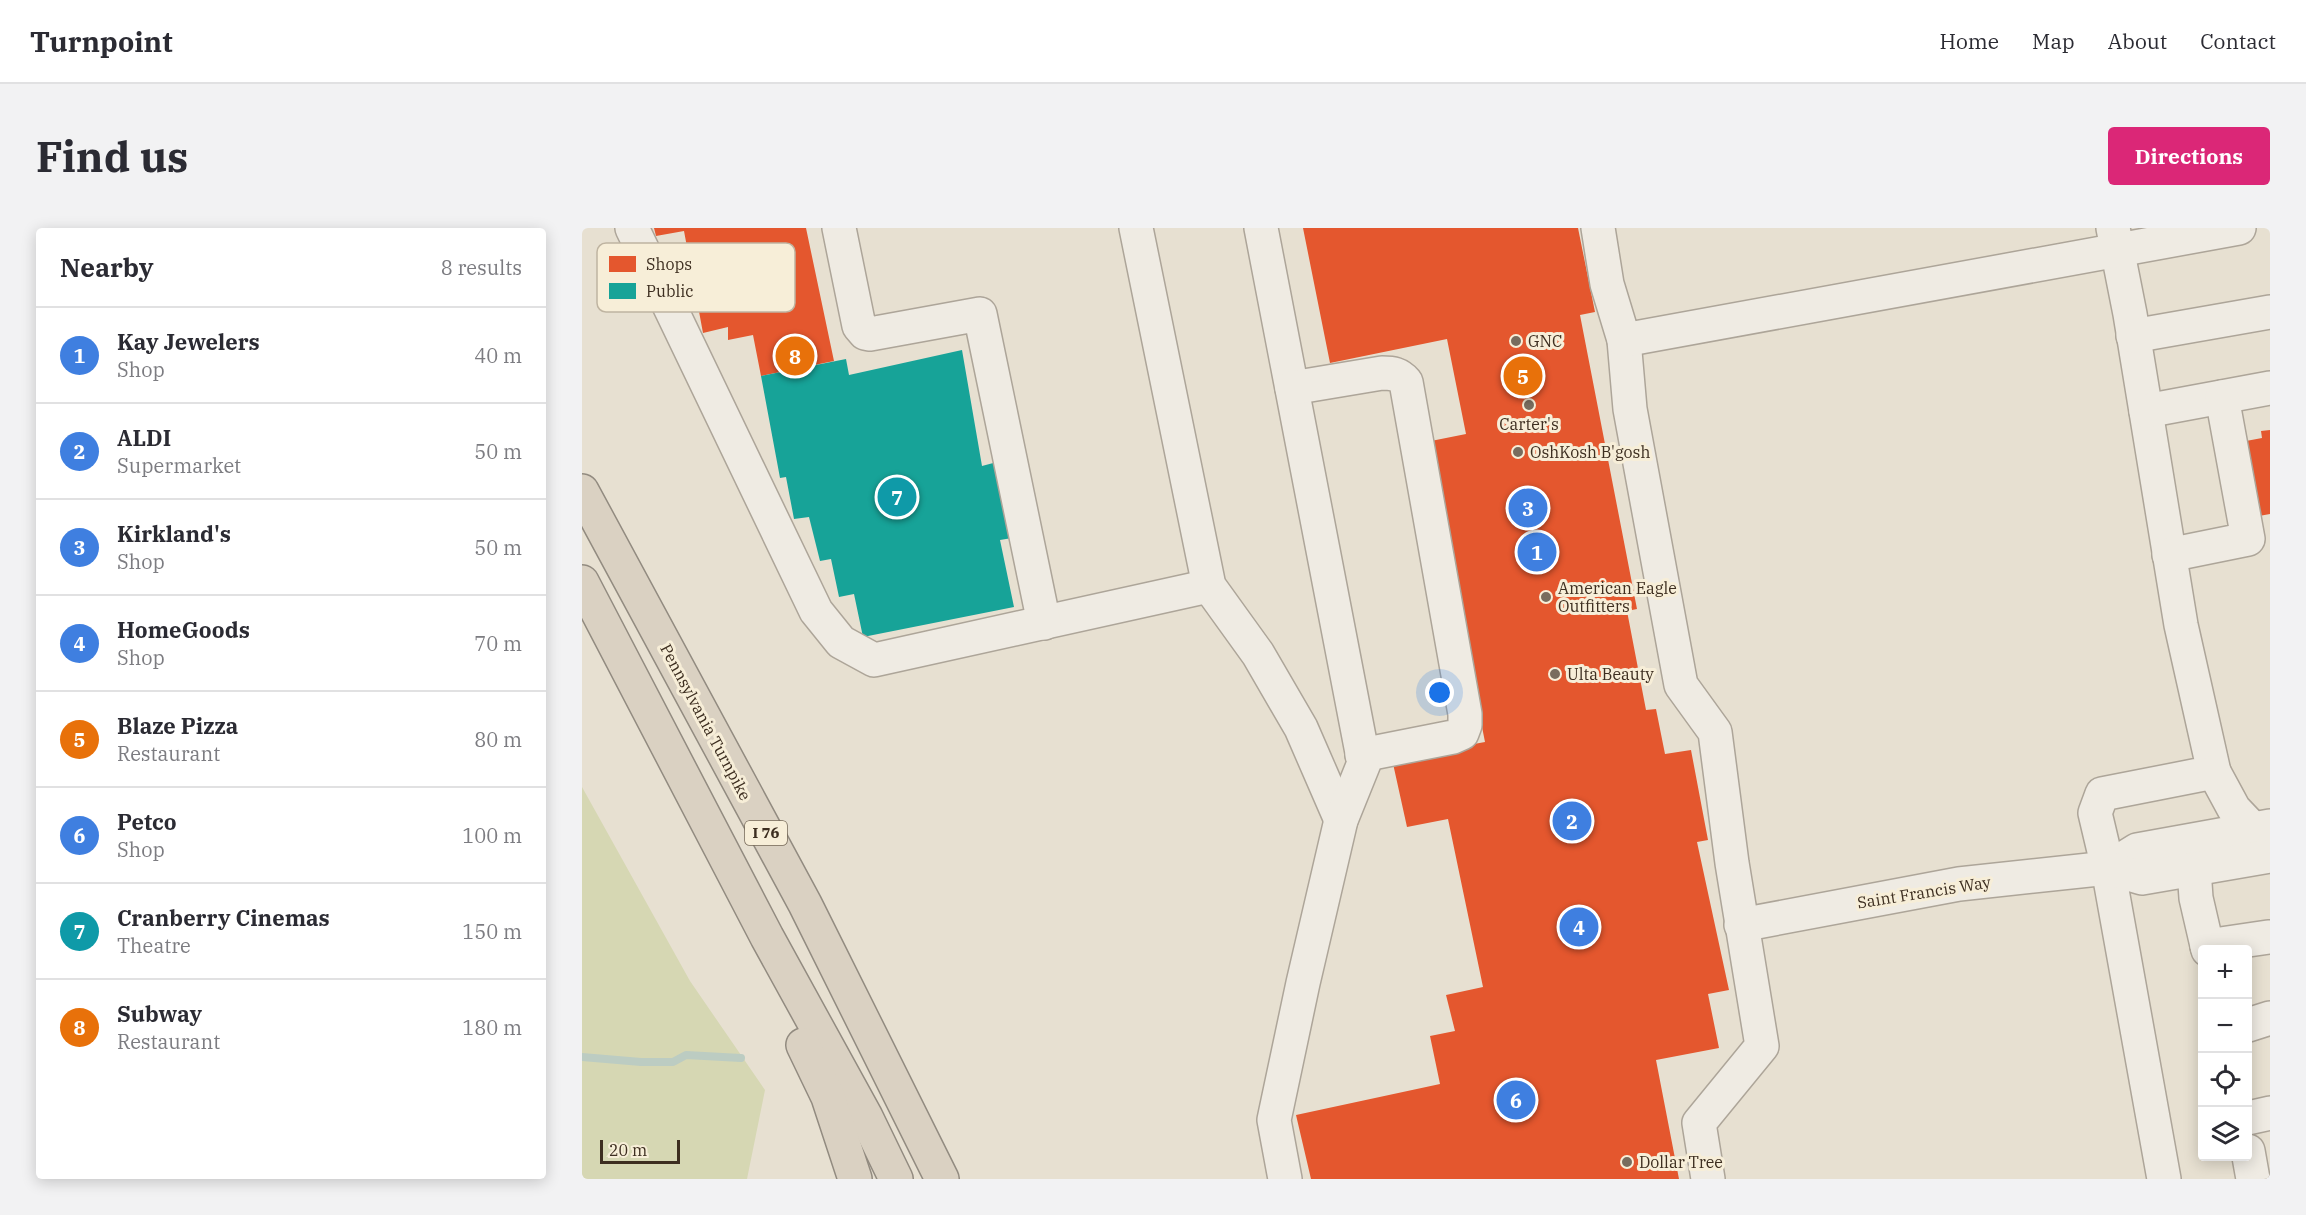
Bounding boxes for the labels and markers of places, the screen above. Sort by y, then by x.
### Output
place label: GNC [1528,331,1562,351]
pin: 8 [776,334,814,378]
marker: GNC [1509,334,1523,348]
pin: 5 [1504,354,1542,398]
marker: Carter's [1522,398,1536,412]
place label: Carter's [1499,414,1559,434]
place label: OshKosh B'gosh [1530,442,1650,462]
marker: OshKosh B'gosh [1511,445,1525,459]
pin: 7 [878,474,916,520]
pin: 3 [1508,486,1548,530]
pin: 1 [1518,530,1556,574]
place label: American Eagle Outfitters [1558,578,1677,616]
marker: American Eagle Outfitters [1539,590,1553,604]
place label: Ulta Beauty [1567,664,1654,684]
marker: Ulta Beauty [1548,667,1562,681]
pin: 2 [1552,798,1592,844]
pin: 4 [1560,904,1598,950]
pin: 6 [1496,1078,1536,1122]
place label: Dollar Tree [1639,1152,1723,1172]
marker: Dollar Tree [1620,1155,1634,1169]

